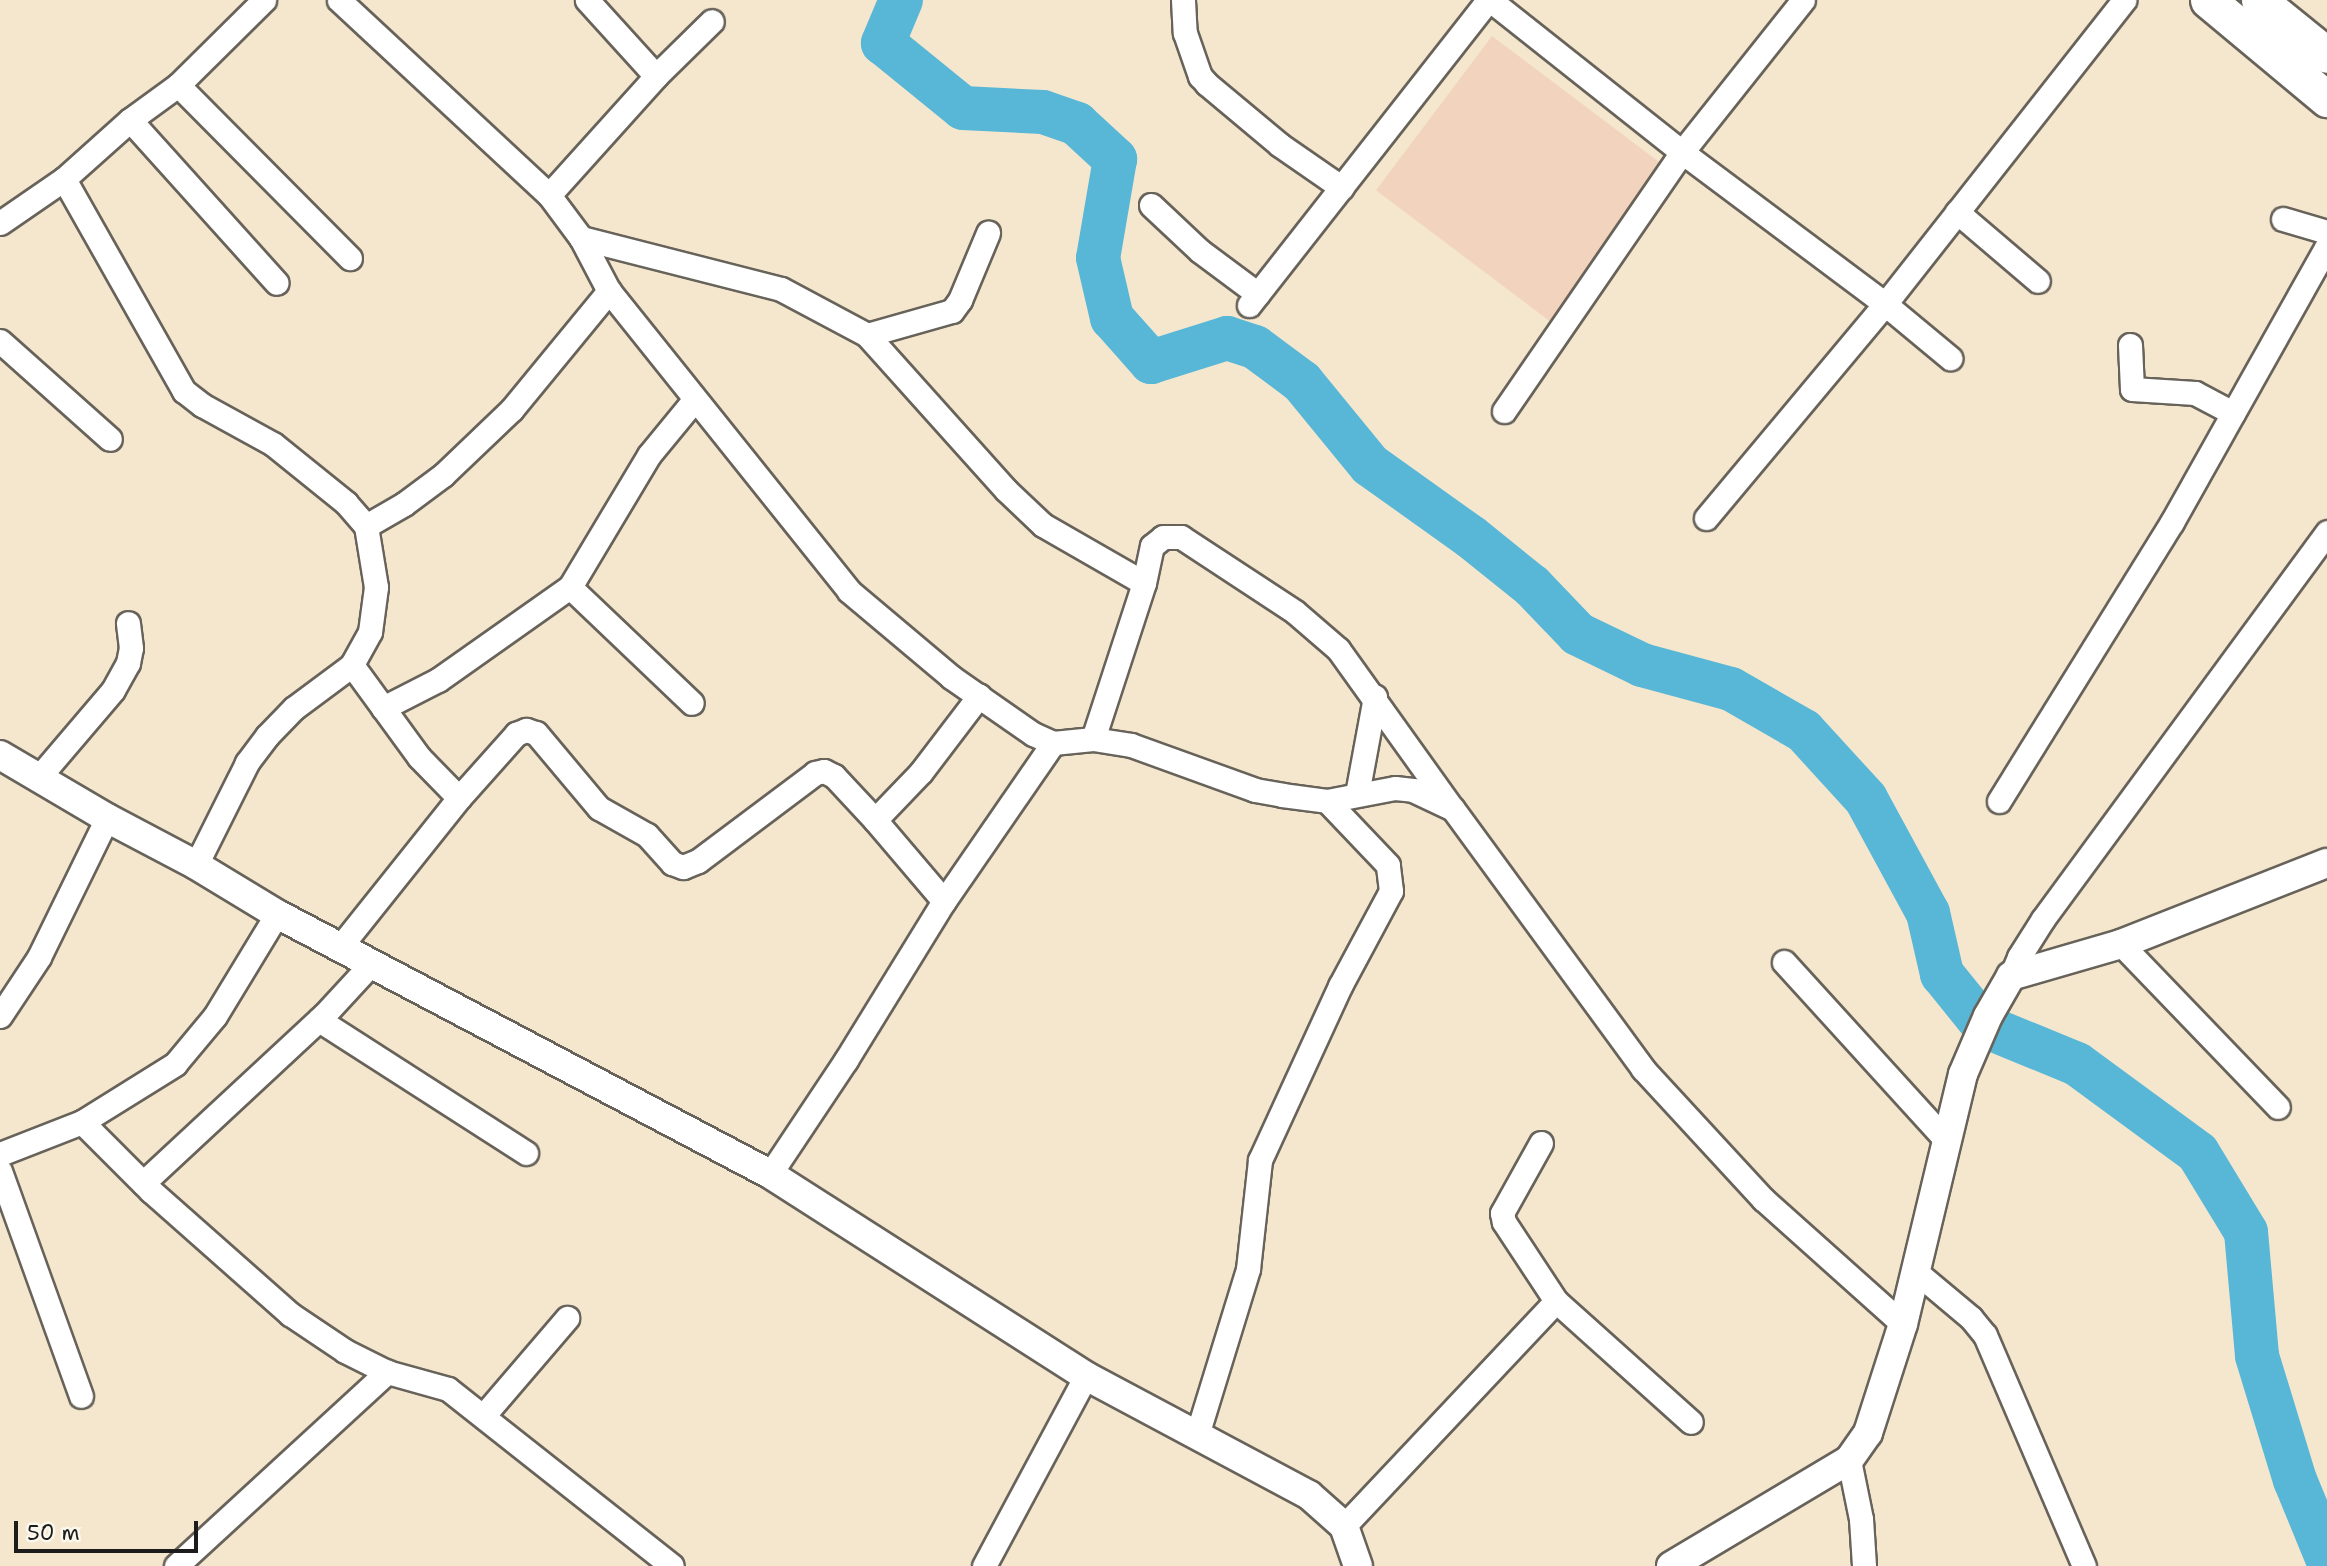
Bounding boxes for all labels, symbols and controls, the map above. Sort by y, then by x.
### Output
scale bar [18,1506,201,1550]
text: 50 m [27,1519,80,1547]

